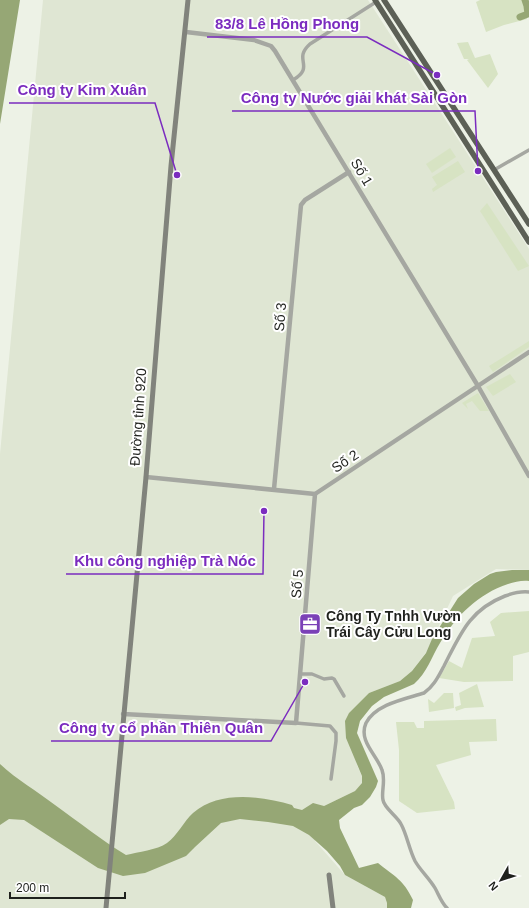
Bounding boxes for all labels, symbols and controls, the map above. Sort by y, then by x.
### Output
callout: 83/8 Lê Hồng Phong [207,10,367,37]
text: 83/8 Lê Hồng Phong [215,15,359,32]
callout: Công ty Kim Xuân [9,76,155,103]
text: Công ty Kim Xuân [17,81,147,98]
callout: Công ty Nước giải khát Sài Gòn [232,84,475,111]
text: Công ty Nước giải khát Sài Gòn [241,89,467,106]
street label: Số 1 [348,156,376,189]
street label: Số 3 [271,302,289,332]
street label: Đường tỉnh 920 [127,367,149,466]
street label: Số 2 [329,446,362,476]
callout: Khu công nghiệp Trà Nóc [66,547,263,574]
text: Khu công nghiệp Trà Nóc [74,552,256,569]
street label: Số 5 [288,569,306,599]
place label: Công Ty Tnhh Vườn Trái Cây Cửu Long [326,608,461,640]
office icon: Công Ty Tnhh Vườn Trái Cây Cửu Long [297,611,323,637]
callout: Công ty cổ phần Thiên Quân [51,714,271,741]
text: Công ty cổ phần Thiên Quân [59,719,263,736]
north arrow [481,860,521,900]
scale bar [10,874,125,900]
text: N [486,879,500,893]
text: 200 m [16,881,49,895]

